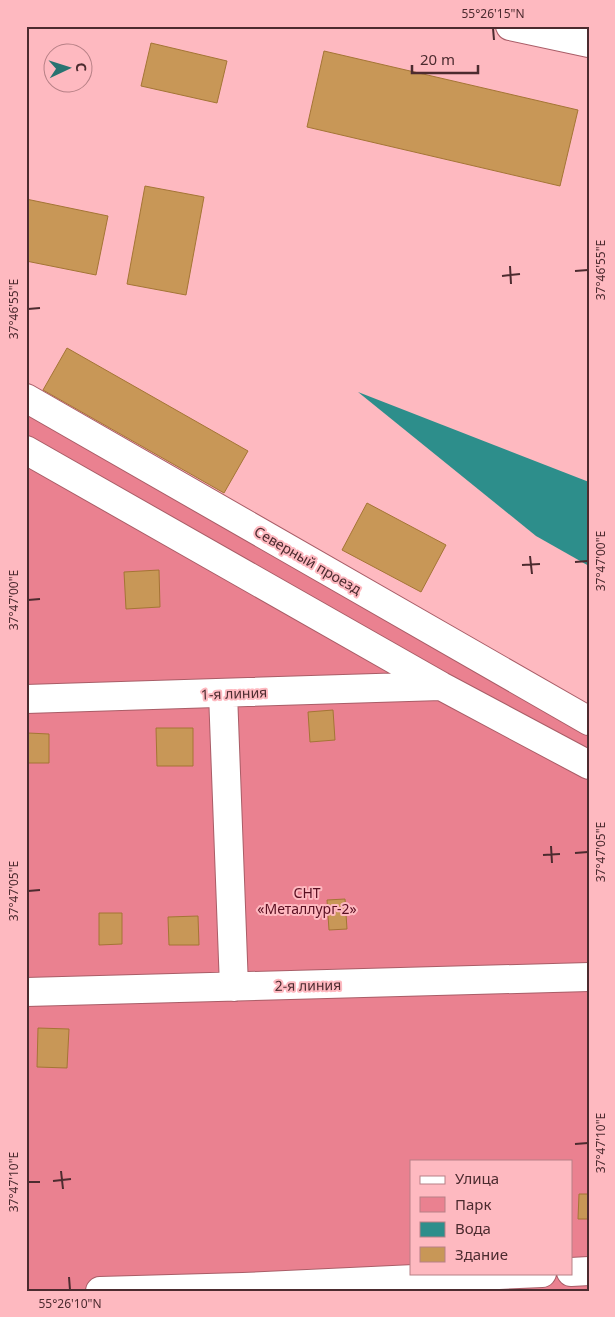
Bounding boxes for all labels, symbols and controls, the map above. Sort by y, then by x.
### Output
text: 55°26'15"N [461,5,525,22]
north arrow [42,42,92,92]
scale bar [412,42,479,74]
text: 20 m [420,49,455,69]
text: С [72,62,91,72]
text: 37°46'55"E [592,240,609,300]
text: 37°46'55"E [5,279,22,339]
street label: Северный проезд [251,522,365,599]
text: 37°47'00"E [592,531,609,591]
text: 37°47'00"E [5,570,22,630]
street label: 1-я линия [200,682,268,704]
text: 37°47'05"E [592,822,609,882]
text: 37°47'05"E [5,861,22,921]
park label: СНТ «Металлург-2» [257,883,357,918]
street label: 2-я линия [275,975,341,995]
text: 37°47'10"E [592,1113,609,1173]
text: 37°47'10"E [5,1152,22,1212]
legend [410,1160,572,1274]
text: Улица [455,1168,499,1188]
text: Парк [455,1194,491,1214]
text: Вода [455,1218,491,1238]
text: Здание [455,1244,508,1264]
text: 55°26'10"N [38,1295,102,1312]

